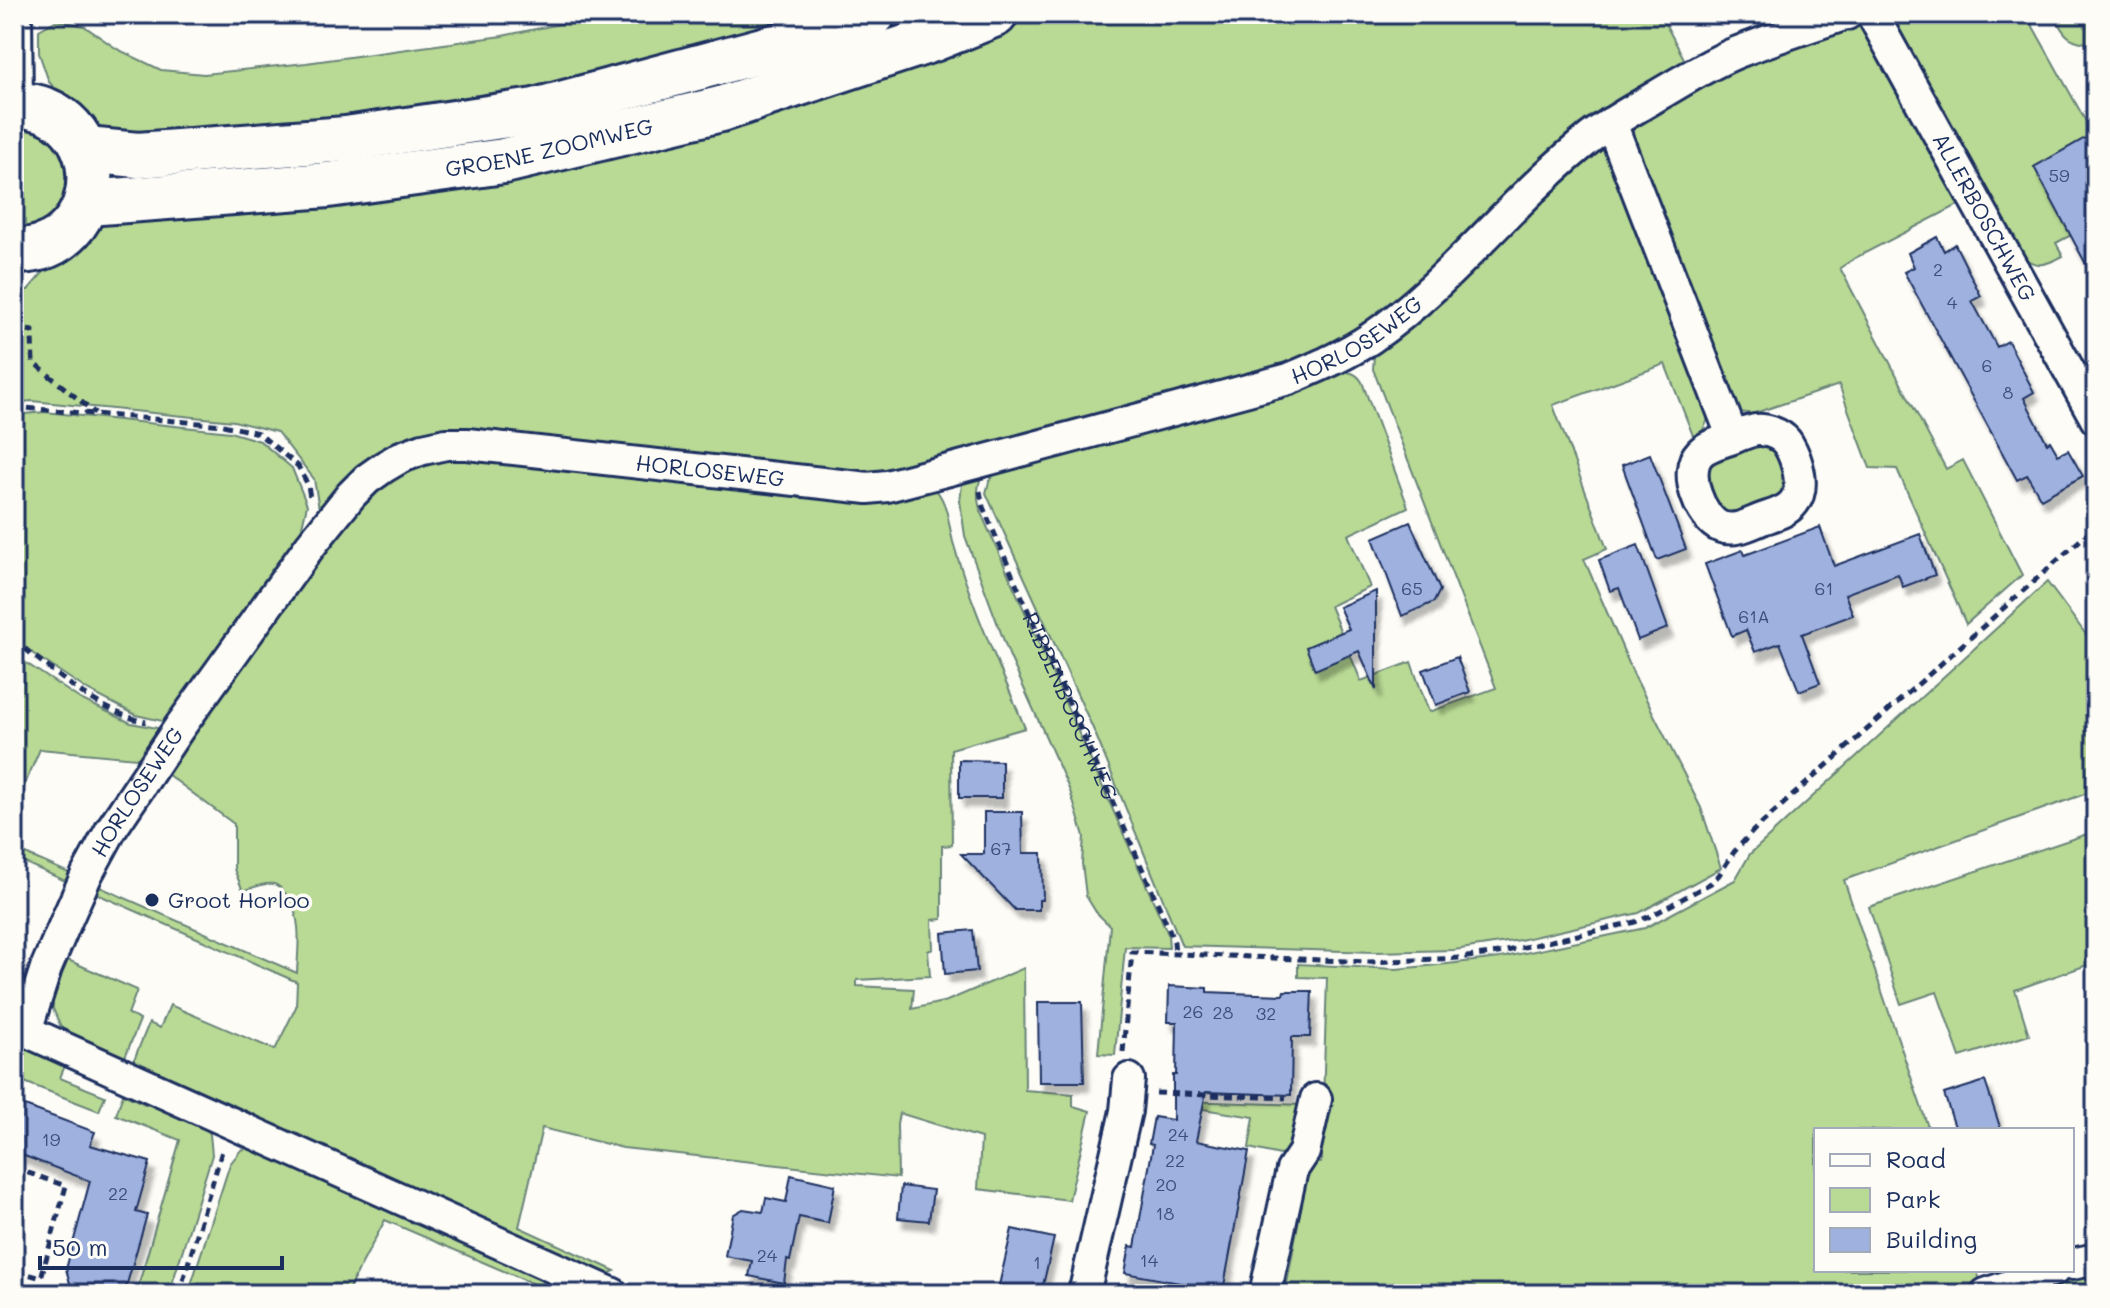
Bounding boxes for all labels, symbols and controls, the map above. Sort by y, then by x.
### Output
street label: GROENE ZOOMWEG [443,111,656,183]
street label: ALLERBOSCHWEG [1926,127,2043,306]
house number: 59 [2048,163,2070,187]
house number: 2 [1933,257,1943,281]
street label: HORLOSEWEG [1286,289,1428,391]
house number: 4 [1947,290,1958,314]
house number: 6 [1982,353,1992,377]
house number: 8 [2003,380,2014,404]
street label: HORLOSEWEG [634,448,786,493]
house number: 65 [1401,576,1423,600]
house number: 61 [1815,576,1833,600]
house number: 61A [1738,604,1770,628]
street label: RIBBENBOSCHWEG [1017,607,1125,805]
street label: HORLOSEWEG [84,721,190,862]
house number: 67 [991,836,1011,860]
place label: Groot Horloo [168,885,310,914]
marker: Groot Horloo [143,891,161,909]
house number: 26 [1183,999,1203,1023]
house number: 28 [1213,1000,1234,1024]
house number: 32 [1256,1001,1276,1025]
house number: 24 [1168,1122,1189,1146]
house number: 19 [42,1127,61,1151]
legend [1814,1128,2074,1272]
text: Road [1886,1143,1946,1174]
house number: 22 [1165,1148,1185,1172]
house number: 20 [1155,1172,1177,1196]
house number: 22 [108,1181,128,1205]
text: Park [1886,1183,1940,1214]
house number: 18 [1156,1201,1175,1225]
scale bar [40,1220,282,1270]
text: Building [1886,1223,1977,1254]
text: 50 m [52,1231,108,1262]
house number: 24 [757,1243,778,1267]
house number: 14 [1140,1248,1159,1272]
house number: 1 [1033,1250,1041,1274]

